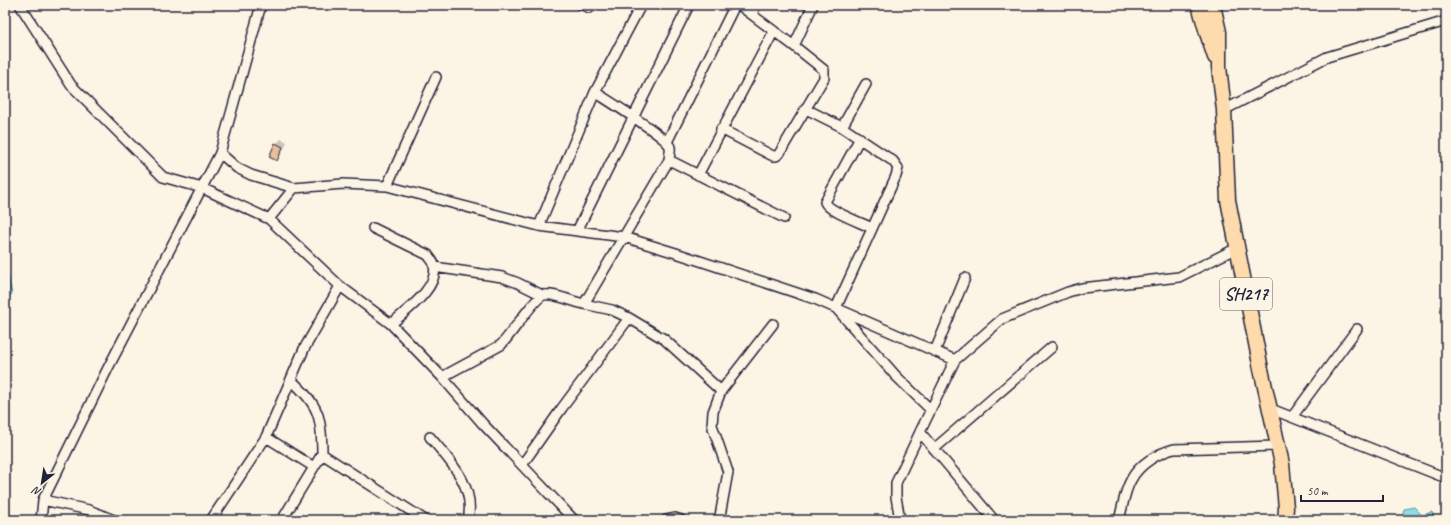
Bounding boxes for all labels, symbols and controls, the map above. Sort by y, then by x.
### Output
road number: SH217 [1220,278,1272,310]
north arrow [22,463,62,503]
scale bar [1301,477,1383,503]
text: N [29,483,43,499]
text: 50 m [1307,483,1329,499]

